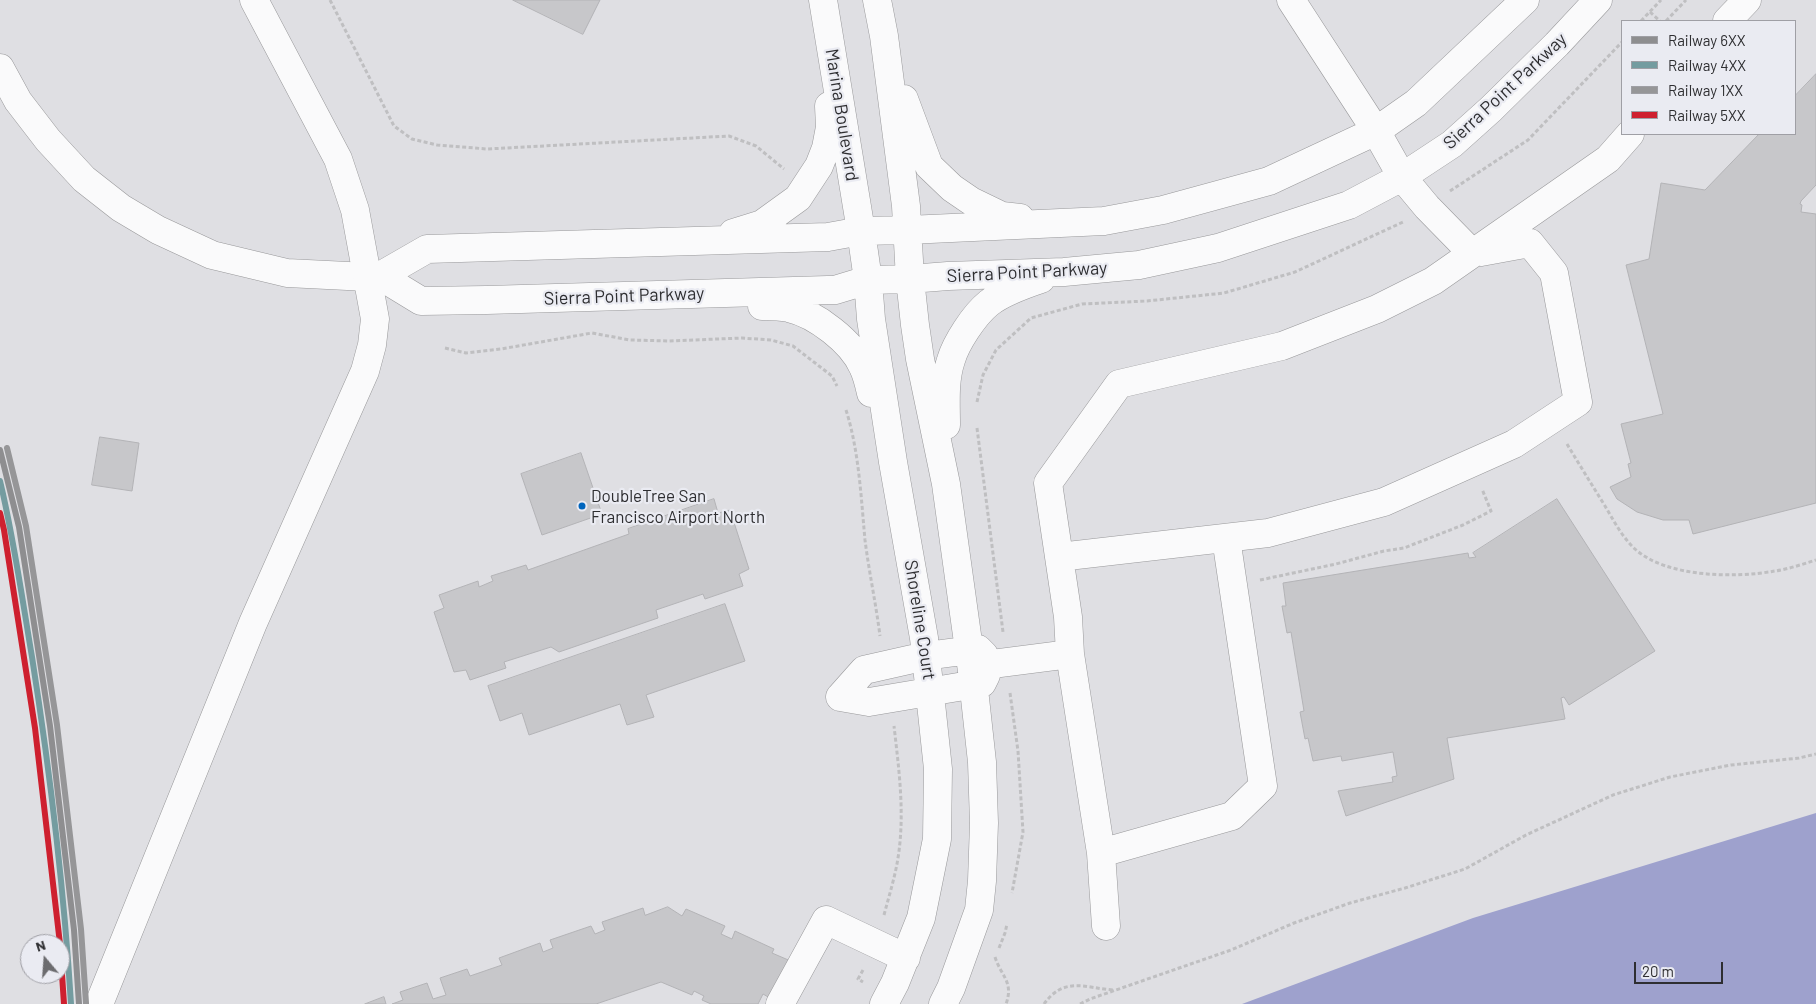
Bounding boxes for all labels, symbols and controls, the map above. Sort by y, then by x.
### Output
legend [1621,20,1796,135]
street label: Sierra Point Parkway [1439,28,1571,154]
text: Railway 6XX [1668,31,1746,49]
street label: Marina Boulevard [821,47,863,183]
text: Railway 4XX [1668,56,1746,74]
text: Railway 1XX [1668,81,1743,99]
text: Railway 5XX [1668,106,1746,124]
street label: Sierra Point Parkway [946,257,1108,287]
street label: Sierra Point Parkway [543,282,705,310]
place label: DoubleTree San Francisco Airport North [591,486,765,526]
marker: DoubleTree San Francisco Airport North [577,501,587,511]
street label: Shoreline Court [900,558,940,682]
north arrow [20,934,70,984]
text: N [33,936,48,955]
scale bar [1636,952,1725,984]
text: 20 m [1642,962,1674,980]

